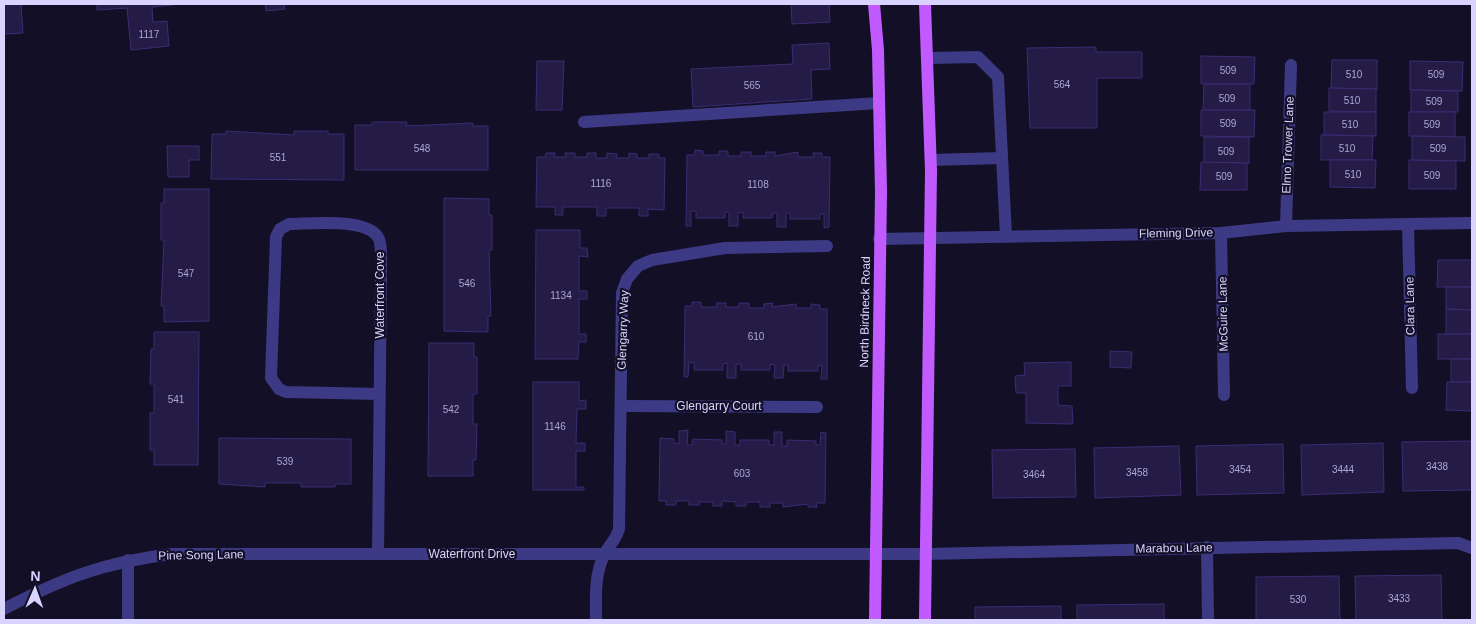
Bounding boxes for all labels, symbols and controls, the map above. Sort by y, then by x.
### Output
house number: 1117 [139,29,160,40]
house number: 509 [1220,65,1237,76]
house number: 510 [1346,69,1363,80]
house number: 509 [1428,69,1445,80]
house number: 564 [1054,79,1071,90]
house number: 565 [744,80,761,91]
house number: 509 [1219,93,1236,104]
house number: 510 [1344,95,1361,106]
street label: Elmo Trower Lane [1279,96,1297,194]
house number: 509 [1426,96,1443,107]
house number: 509 [1220,118,1237,129]
house number: 510 [1342,119,1359,130]
house number: 509 [1424,119,1441,130]
house number: 548 [414,143,431,154]
house number: 510 [1339,143,1356,154]
house number: 509 [1430,143,1447,154]
house number: 509 [1218,146,1235,157]
house number: 551 [270,152,287,163]
house number: 510 [1345,169,1362,180]
house number: 509 [1424,170,1441,181]
house number: 509 [1216,171,1233,182]
house number: 1116 [591,178,612,189]
house number: 1108 [747,179,769,190]
street label: Fleming Drive [1139,225,1213,241]
street label: Waterfront Cove [373,251,387,338]
street label: North Birdneck Road [857,256,873,368]
house number: 547 [178,268,195,279]
street label: McGuire Lane [1215,276,1231,352]
street label: Clara Lane [1402,276,1418,335]
house number: 546 [459,278,476,289]
house number: 1134 [550,290,572,301]
street label: Glengarry Way [615,290,631,370]
house number: 610 [748,331,765,342]
house number: 541 [168,394,185,405]
street label: Glengarry Court [676,399,762,413]
house number: 542 [443,404,460,415]
house number: 1146 [544,421,566,432]
house number: 539 [277,456,294,467]
house number: 3438 [1426,461,1449,472]
house number: 3454 [1229,464,1252,475]
house number: 3444 [1332,464,1355,475]
house number: 3458 [1126,467,1149,478]
house number: 603 [734,468,751,479]
house number: 3464 [1023,469,1046,480]
street label: Marabou Lane [1135,540,1213,556]
street label: Pine Song Lane [158,547,244,563]
street label: Waterfront Drive [429,547,516,561]
north arrow [10,564,60,614]
text: N [30,568,41,584]
house number: 3433 [1388,593,1411,604]
house number: 530 [1290,594,1307,605]

